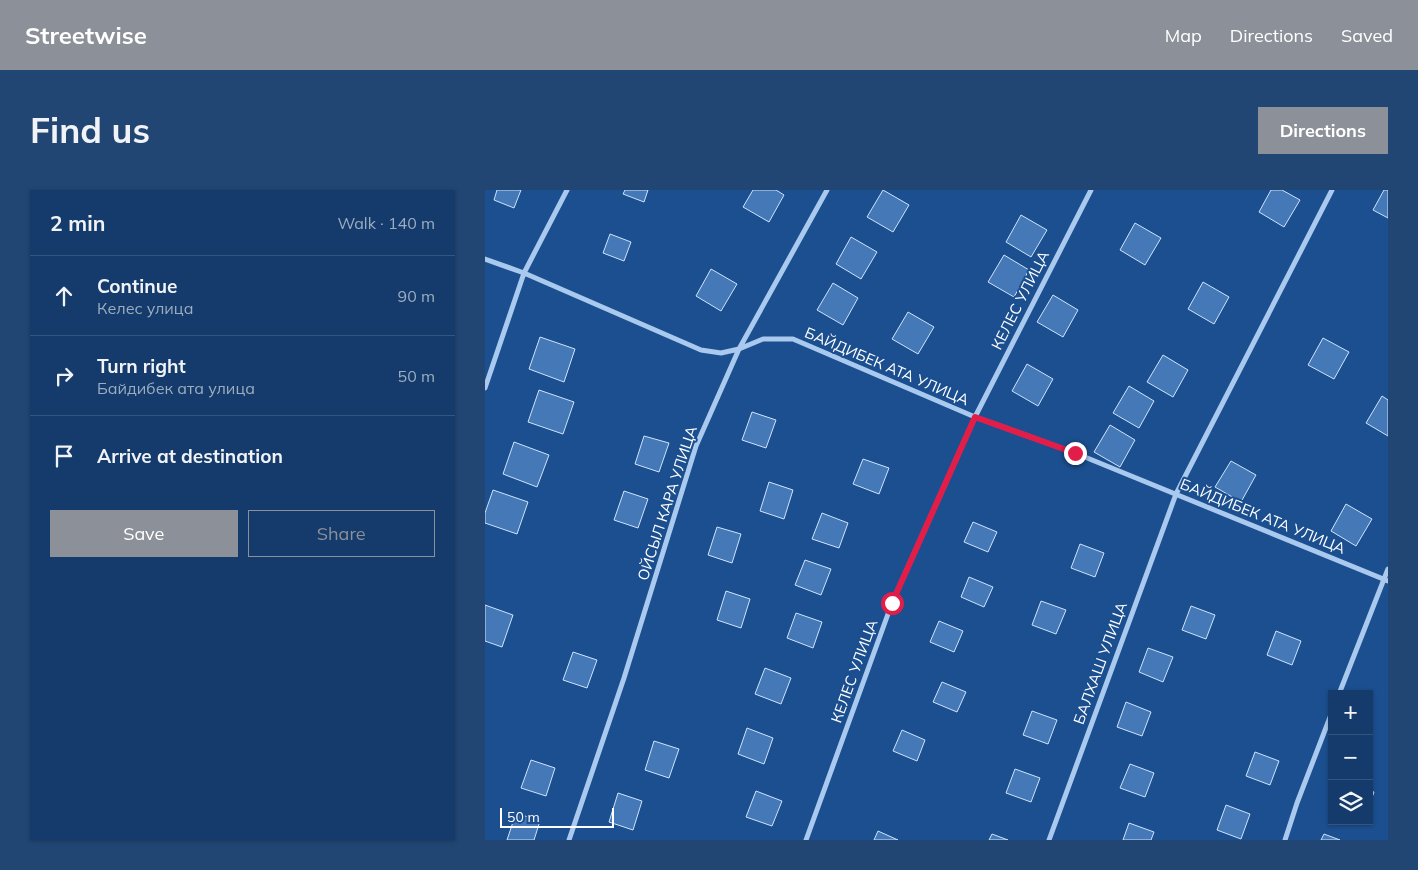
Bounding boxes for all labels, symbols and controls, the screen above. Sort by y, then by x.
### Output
text: Streetwise [25,20,147,50]
text: Map [1165,24,1202,47]
text: Directions [1230,24,1313,47]
text: Saved [1341,24,1393,47]
button: Directions [1258,107,1388,154]
text: Find us [30,108,150,152]
text: 2 min [50,210,105,236]
text: Walk · 140 m [337,213,435,233]
street label: КЕЛЕС УЛИЦА [987,247,1053,353]
text: Continue [97,274,177,298]
icon: ahead [50,282,78,310]
text: 90 m [398,286,435,306]
text: Келес улица [97,298,193,318]
street label: БАЙДИБЕК АТА УЛИЦА [802,323,972,409]
text: Turn right [97,354,186,378]
icon: right [50,362,78,390]
text: 50 m [398,366,435,386]
text: Байдибек ата улица [97,378,255,398]
street label: ОЙСЫЛ КАРА УЛИЦА [633,423,701,583]
icon: arrive [50,442,78,470]
route end [1064,442,1087,465]
text: Arrive at destination [97,444,283,468]
street label: БАЙДИБЕК АТА УЛИЦА [1178,474,1348,558]
button: Save [50,510,238,557]
button: Share [248,510,435,557]
route start [881,592,904,615]
street label: БАЛХАШ УЛИЦА [1069,599,1131,727]
street label: КЕЛЕС УЛИЦА [826,617,882,725]
map controls [1328,690,1373,825]
button: + [1328,690,1373,735]
button: − [1328,735,1373,780]
button: layers [1328,780,1373,825]
scale bar [500,805,614,828]
text: 50 m [507,808,540,826]

